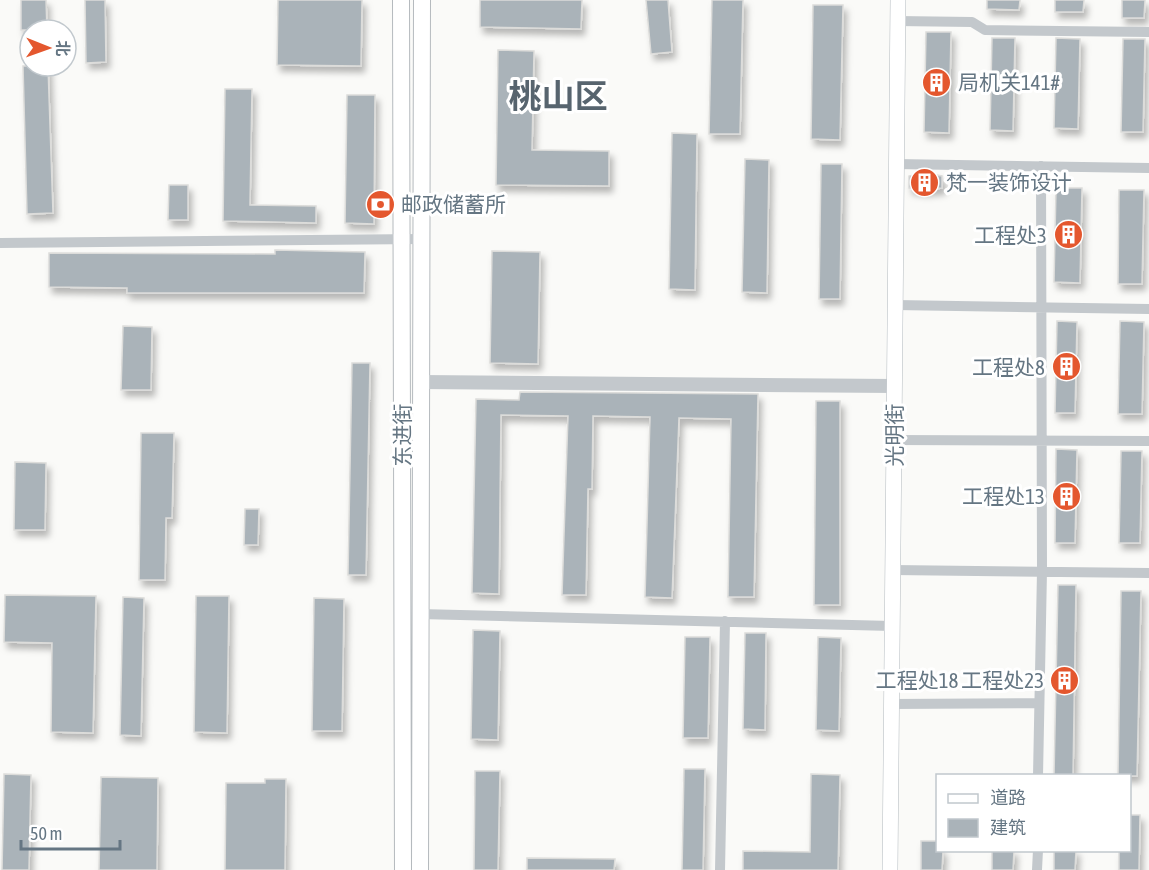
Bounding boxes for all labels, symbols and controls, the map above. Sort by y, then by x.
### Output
north arrow [18,18,78,78]
text: 北 [54,40,72,56]
building icon: 局机关141# [921,66,953,98]
place label: 局机关141# [958,70,1061,94]
district label: 桃山区 [509,77,608,115]
building icon: 梵一装饰设计 [909,166,941,198]
place label: 梵一装饰设计 [946,170,1072,194]
bank icon: 邮政储蓄所 [364,188,396,220]
place label: 邮政储蓄所 [401,192,506,216]
building icon: 工程处3 [1052,219,1084,251]
place label: 工程处3 [974,223,1047,247]
building icon: 工程处8 [1050,351,1082,383]
place label: 工程处8 [972,355,1045,379]
street label: 东进街 [390,404,414,467]
street label: 光明街 [882,404,906,467]
building icon: 工程处13 [1050,480,1082,512]
place label: 工程处13 [962,484,1045,508]
building icon: 工程处18 工程处23 [1049,664,1081,696]
place label: 工程处18 工程处23 [876,668,1044,692]
legend [936,774,1131,852]
text: 道路 [990,787,1026,808]
scale bar [21,813,120,851]
text: 建筑 [990,817,1026,838]
text: 50 m [30,823,62,844]

